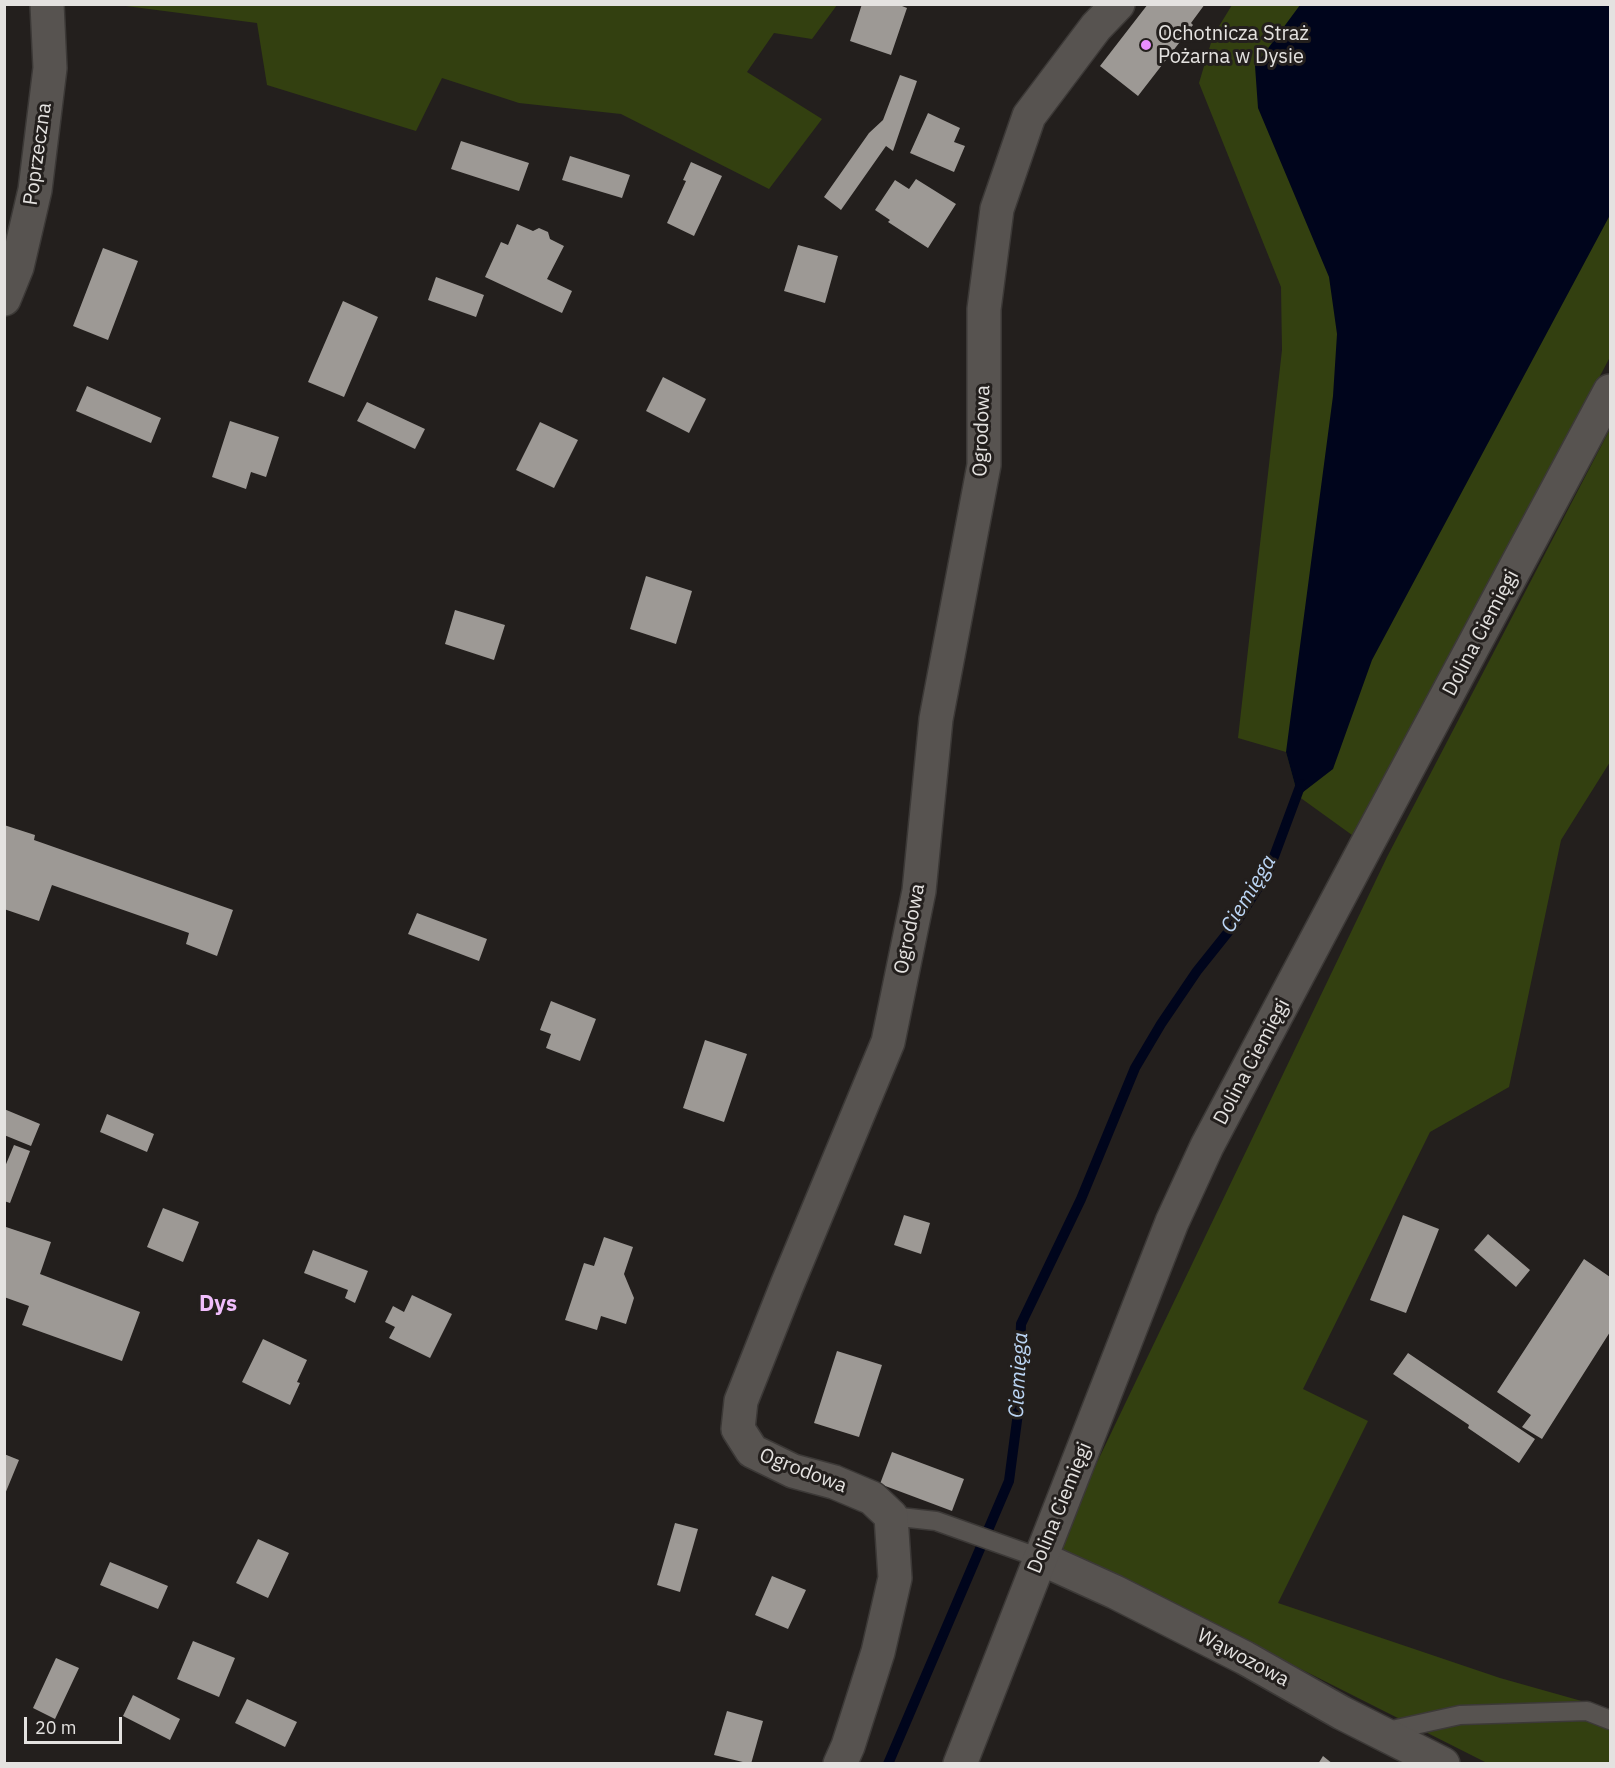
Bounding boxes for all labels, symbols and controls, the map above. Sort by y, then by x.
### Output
place label: Ochotnicza Straż Pożarna w Dysie [1158,22,1309,69]
marker: Ochotnicza Straż Pożarna w Dysie [1139,38,1153,52]
street label: Poprzeczna [19,101,57,207]
street label: Ogrodowa [968,385,996,477]
street label: Dolina Ciemięgi [1438,566,1524,700]
water label: Ciemięga [1216,851,1282,937]
street label: Ogrodowa [889,882,931,976]
street label: Dolina Ciemięgi [1209,995,1295,1129]
district label: Dys [199,1292,237,1318]
water label: Ciemięga [1004,1331,1034,1419]
street label: Dolina Ciemięgi [1023,1439,1097,1577]
street label: Ogrodowa [756,1443,850,1499]
street label: Wąwozowa [1193,1624,1293,1692]
scale bar [27,1705,124,1743]
text: 20 m [35,1716,77,1739]

